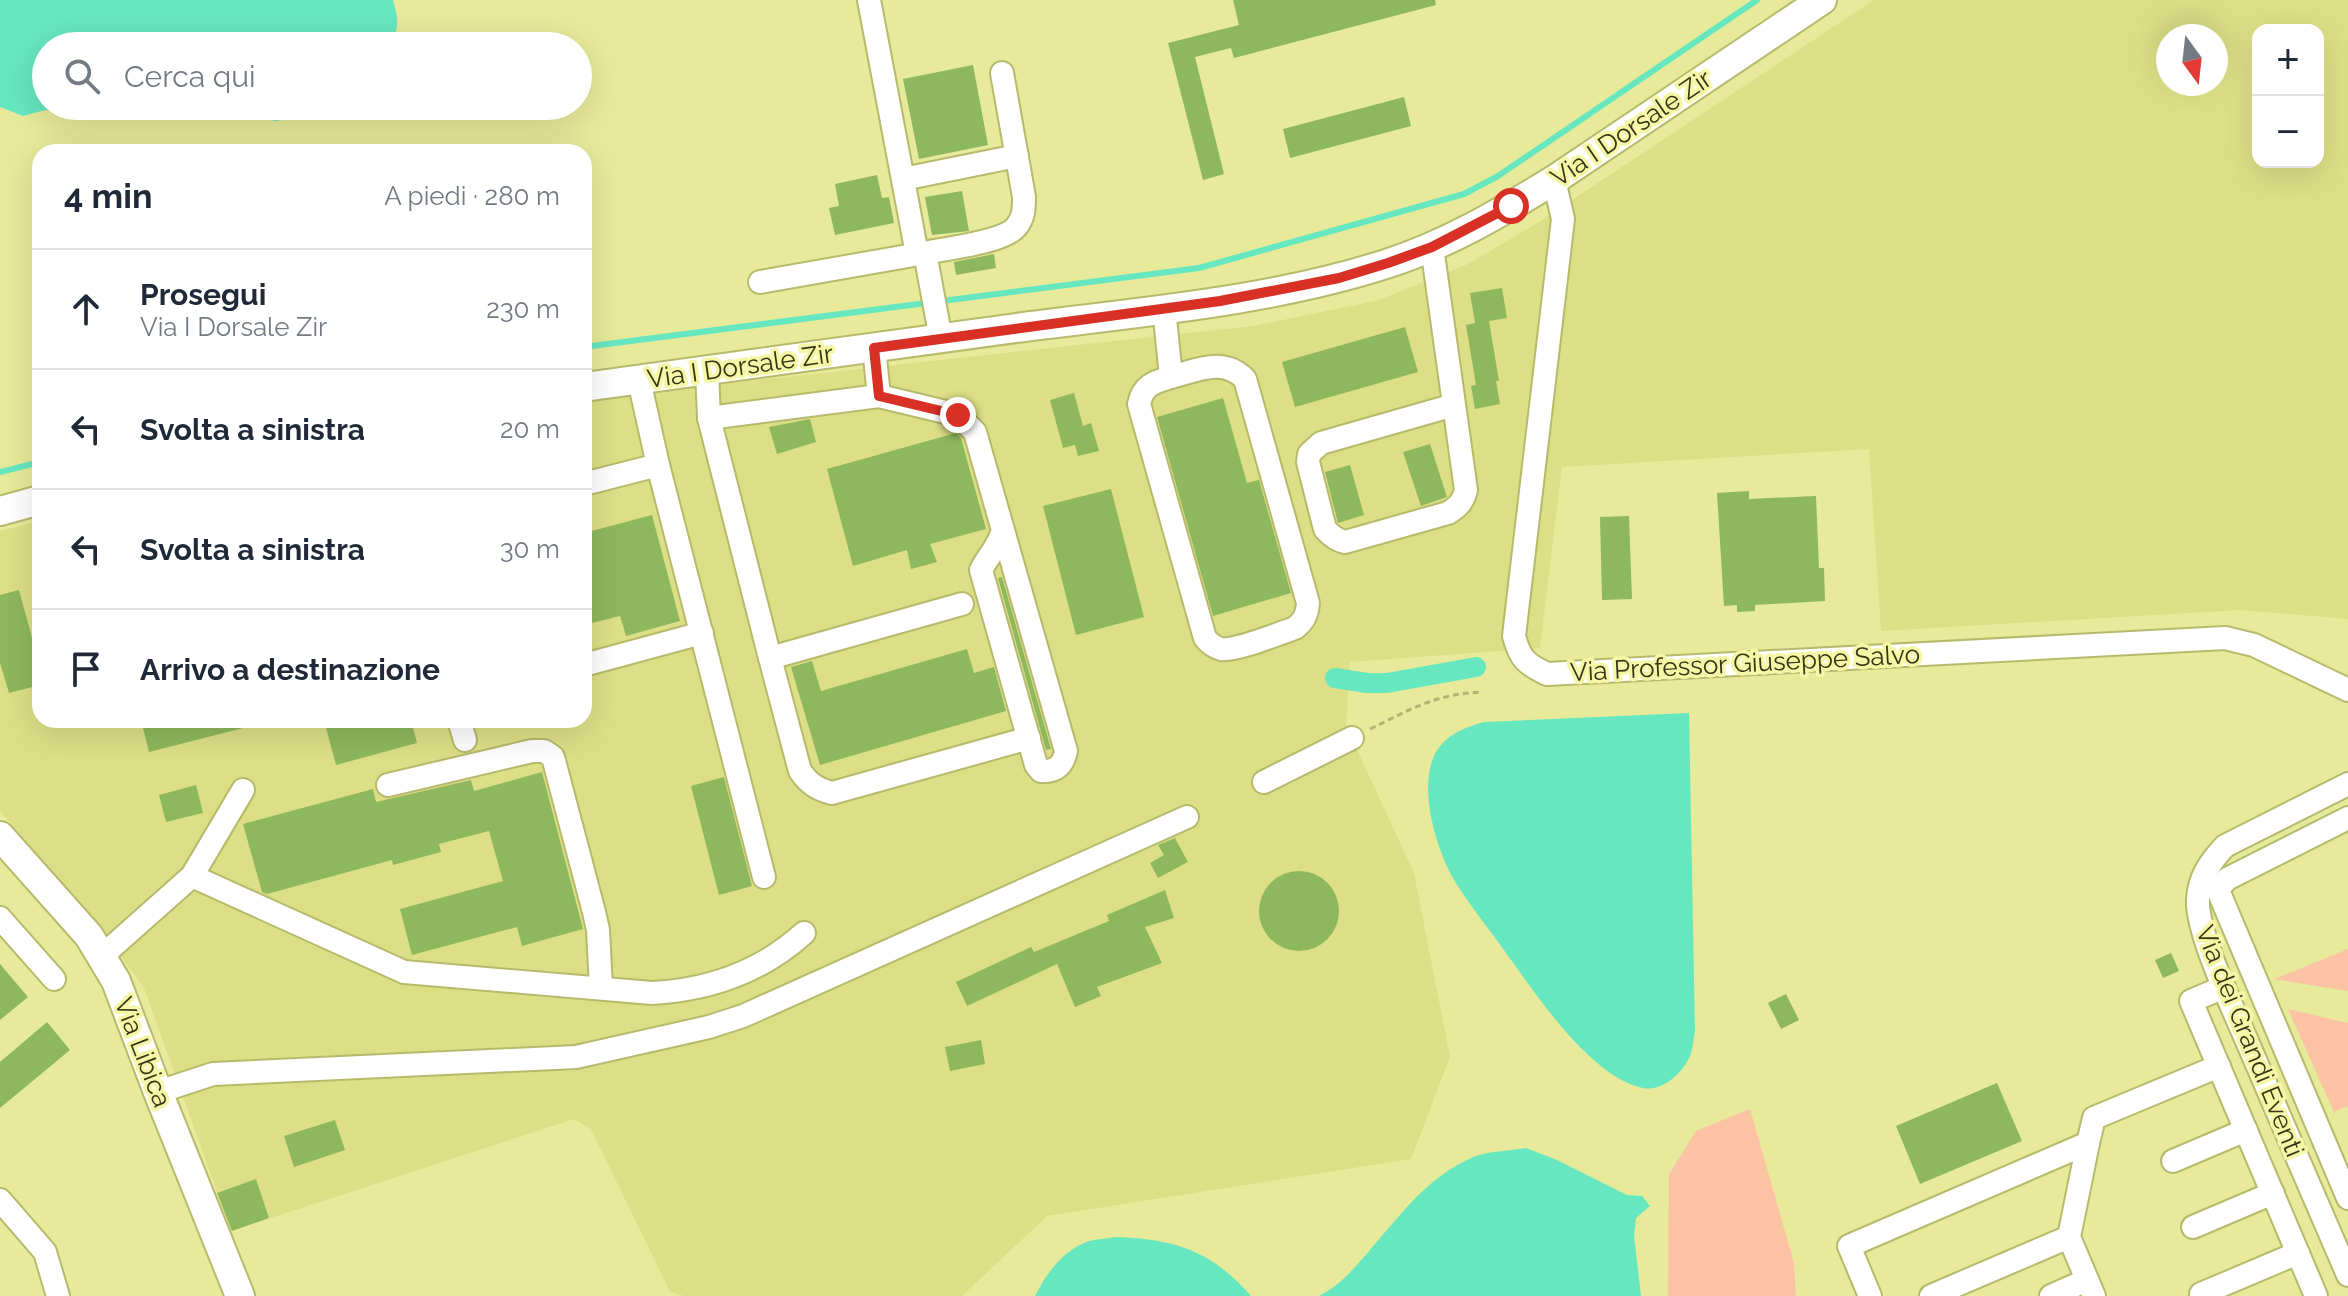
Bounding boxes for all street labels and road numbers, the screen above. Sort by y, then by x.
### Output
street label: Via I Dorsale Zir [1545,63,1717,193]
street label: Via I Dorsale Zir [645,338,835,394]
street label: Via Professor Giuseppe Salvo [1569,639,1921,687]
street label: Via dei Grandi Eventi [2190,921,2310,1161]
street label: Via Libica [108,993,178,1111]

